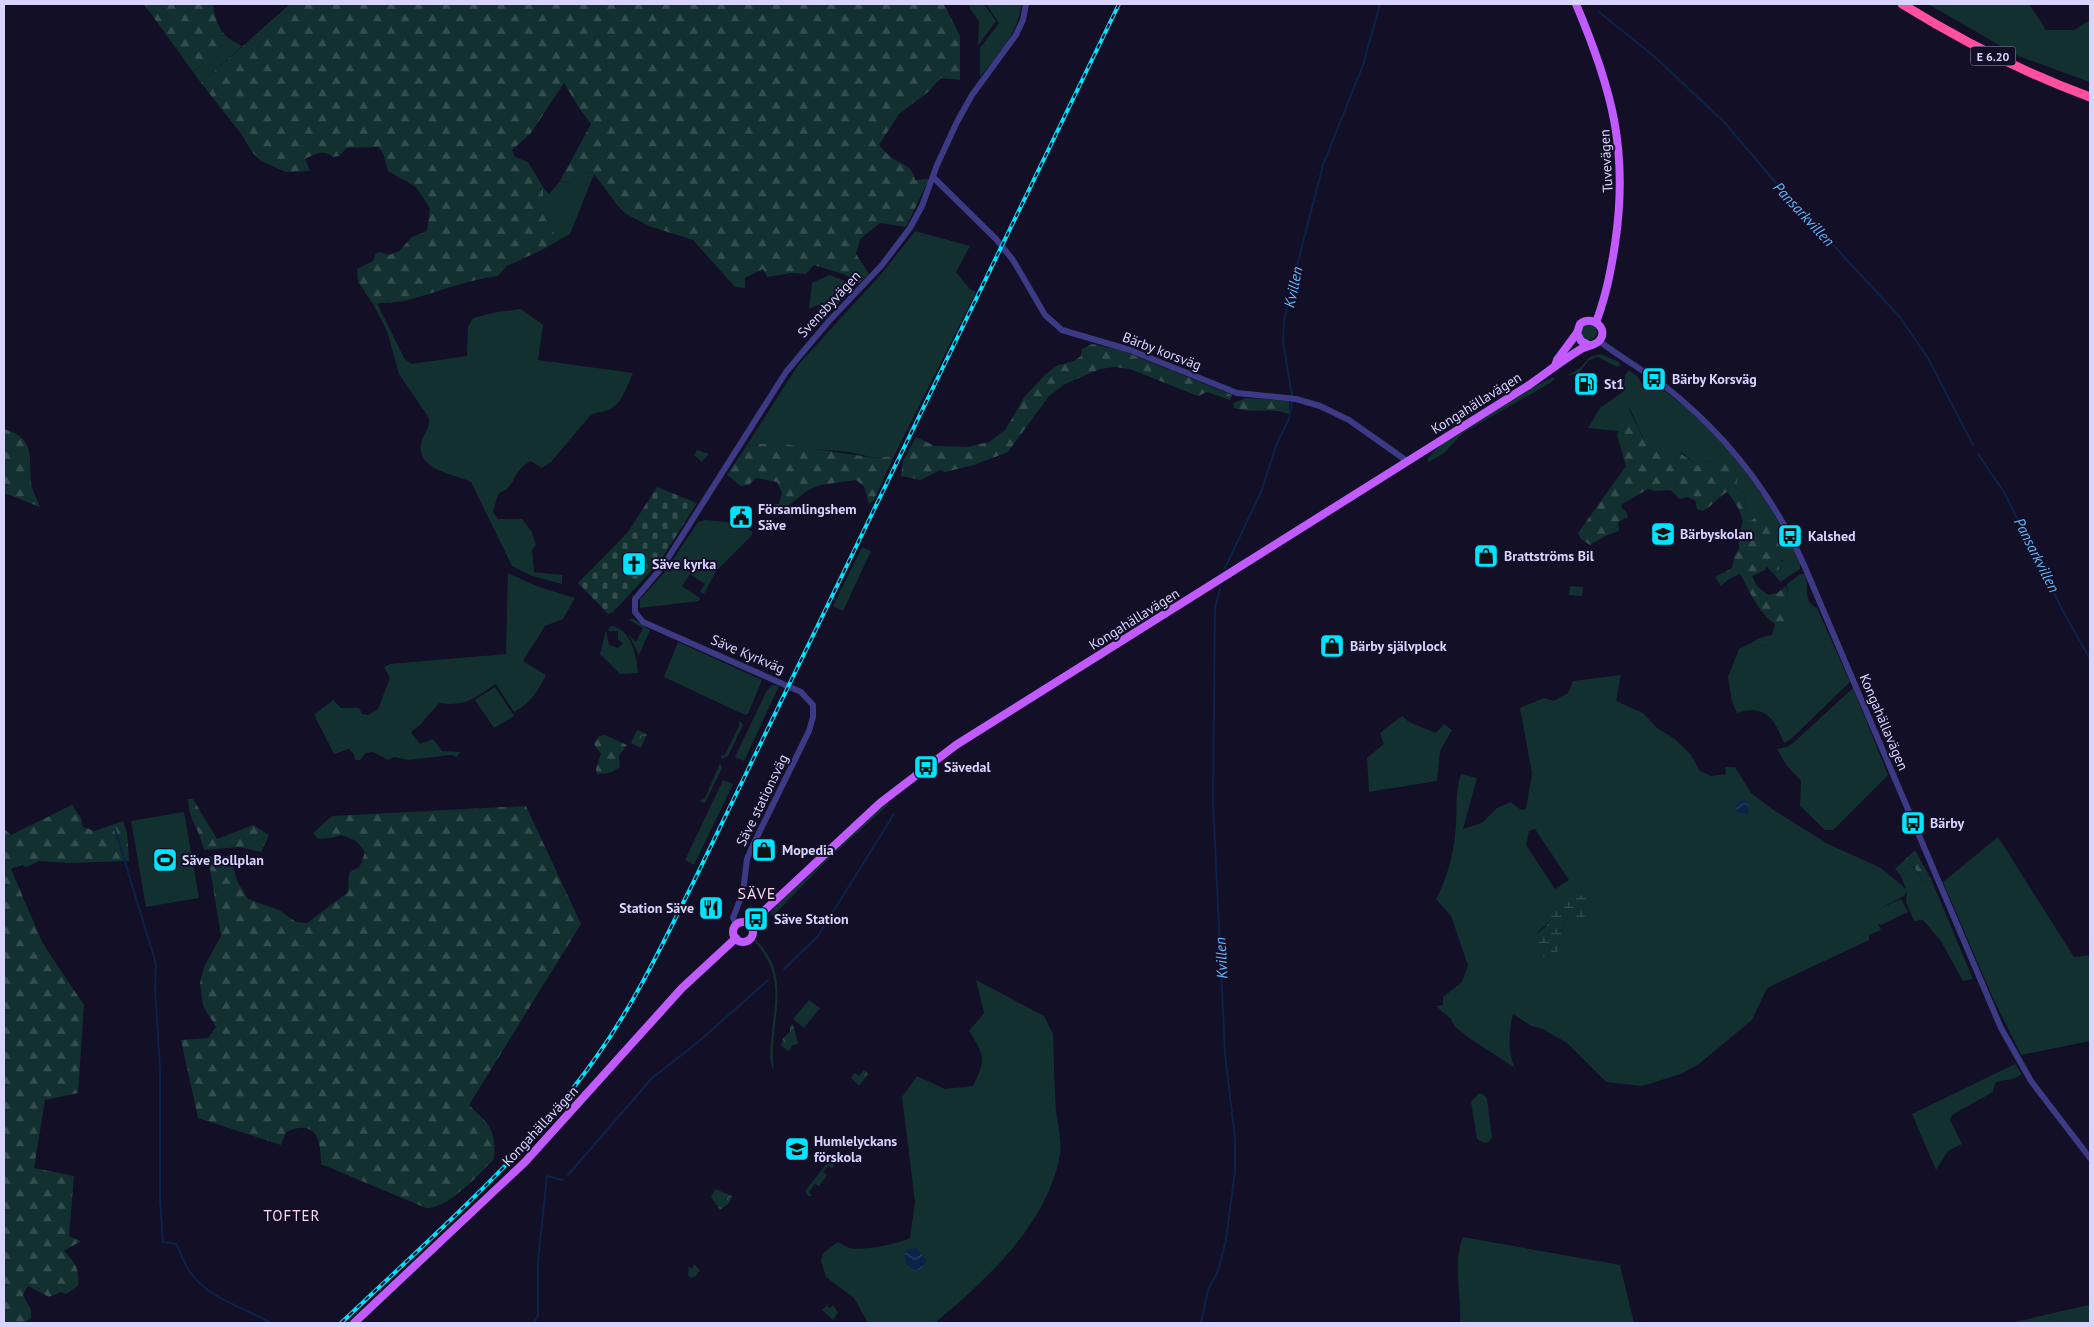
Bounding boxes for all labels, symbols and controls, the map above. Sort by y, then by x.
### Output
road number: E 6.20 [1970,46,2016,66]
street label: Tuvevägen [1595,129,1617,193]
water label: Pansarkvillen [1769,178,1839,250]
water label: Kvillen [1279,265,1307,309]
street label: Svensbyvägen [794,267,864,341]
street label: Bärby korsväg [1120,328,1204,374]
bus stop icon: Bärby Korsväg [1641,366,1667,392]
street label: Kongahällavägen [1427,368,1525,438]
place label: Bärby Korsväg [1672,370,1757,388]
fuel station icon: St1 [1573,371,1599,397]
place label: St1 [1604,375,1624,393]
place label: Församlingshem Säve [758,500,857,534]
public building icon: Församlingshem Säve [728,504,754,530]
water label: Pansarkvillen [2010,514,2064,596]
school or university icon: Bärbyskolan [1650,521,1676,547]
bus stop icon: Kalshed [1777,523,1803,549]
place label: Bärbyskolan [1680,525,1753,543]
place label: Kalshed [1808,527,1856,545]
shop icon: Brattströms Bil [1473,543,1499,569]
place label: Brattströms Bil [1504,547,1595,565]
church icon: Säve kyrka [621,551,647,577]
place label: Säve kyrka [652,555,716,573]
street label: Kongahällavägen [1085,584,1183,654]
street label: Säve Kyrkväg [708,630,788,678]
shop icon: Bärby självplock [1319,633,1345,659]
place label: Bärby självplock [1350,637,1447,655]
street label: Kongahällavägen [1856,671,1912,773]
street label: Säve stationsväg [732,751,792,849]
bus stop icon: Sävedal [913,754,939,780]
place label: Sävedal [944,758,992,776]
bus stop icon: Bärby [1900,810,1926,836]
place label: Bärby [1930,814,1964,832]
shop icon: Mopedia [751,837,777,863]
place label: Mopedia [782,841,834,859]
sports icon: Säve Bollplan [152,847,178,873]
place label: Säve Bollplan [182,851,264,869]
district label: SÄVE [738,883,776,903]
restaurant icon: Station Säve [698,895,724,921]
place label: Station Säve [619,899,694,917]
bus stop icon: Säve Station [743,906,769,932]
place label: Säve Station [774,910,849,928]
water label: Kvillen [1210,937,1232,979]
street label: Kongahällavägen [498,1082,582,1170]
place label: Humlelyckans förskola [814,1132,897,1166]
school or university icon: Humlelyckans förskola [784,1136,810,1162]
district label: TOFTER [264,1206,320,1225]

